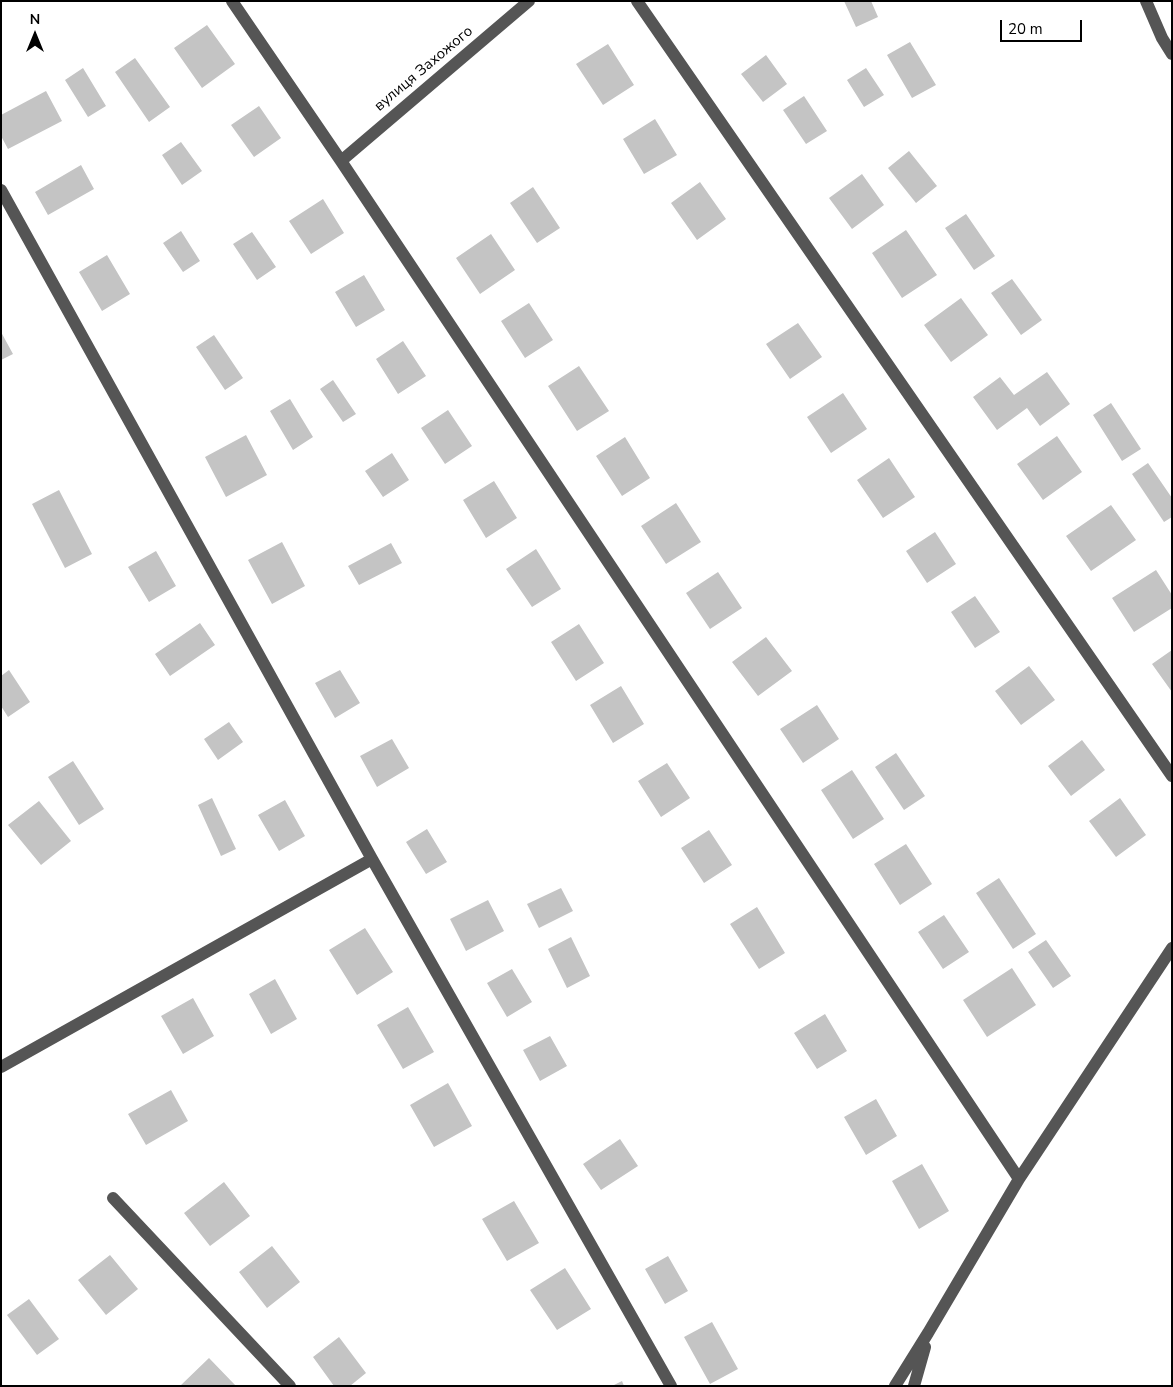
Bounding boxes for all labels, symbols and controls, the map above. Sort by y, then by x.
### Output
north arrow [10,10,60,60]
text: N [30,10,40,29]
scale bar [1003,10,1086,42]
text: 20 m [1008,19,1043,39]
street label: вулиця Захожого [371,23,477,115]

